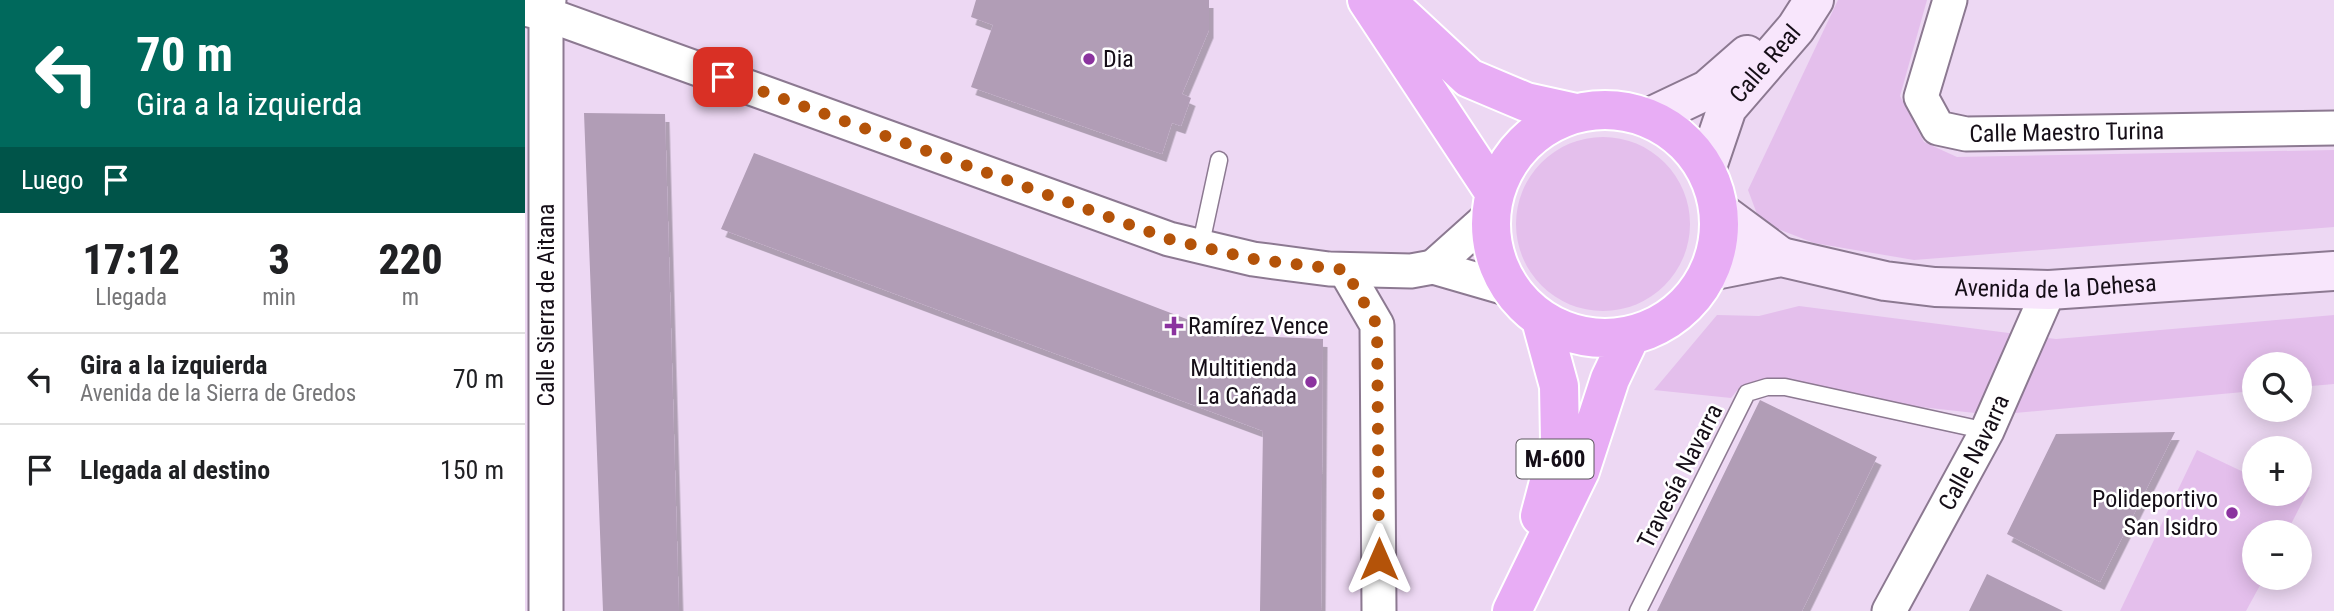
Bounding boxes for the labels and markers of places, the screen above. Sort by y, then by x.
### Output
place label: Dia [1103,45,1134,73]
pin [693,47,753,107]
marker: Dia [1081,51,1097,67]
place label: Ramírez Vence [1188,312,1328,340]
marker: Ramírez Vence [1166,318,1182,334]
place label: Multitienda La Cañada [1190,354,1297,410]
marker: Multitienda La Cañada [1303,374,1319,390]
place label: Polideportivo San Isidro [2092,485,2218,541]
marker: Polideportivo San Isidro [2224,505,2240,521]

